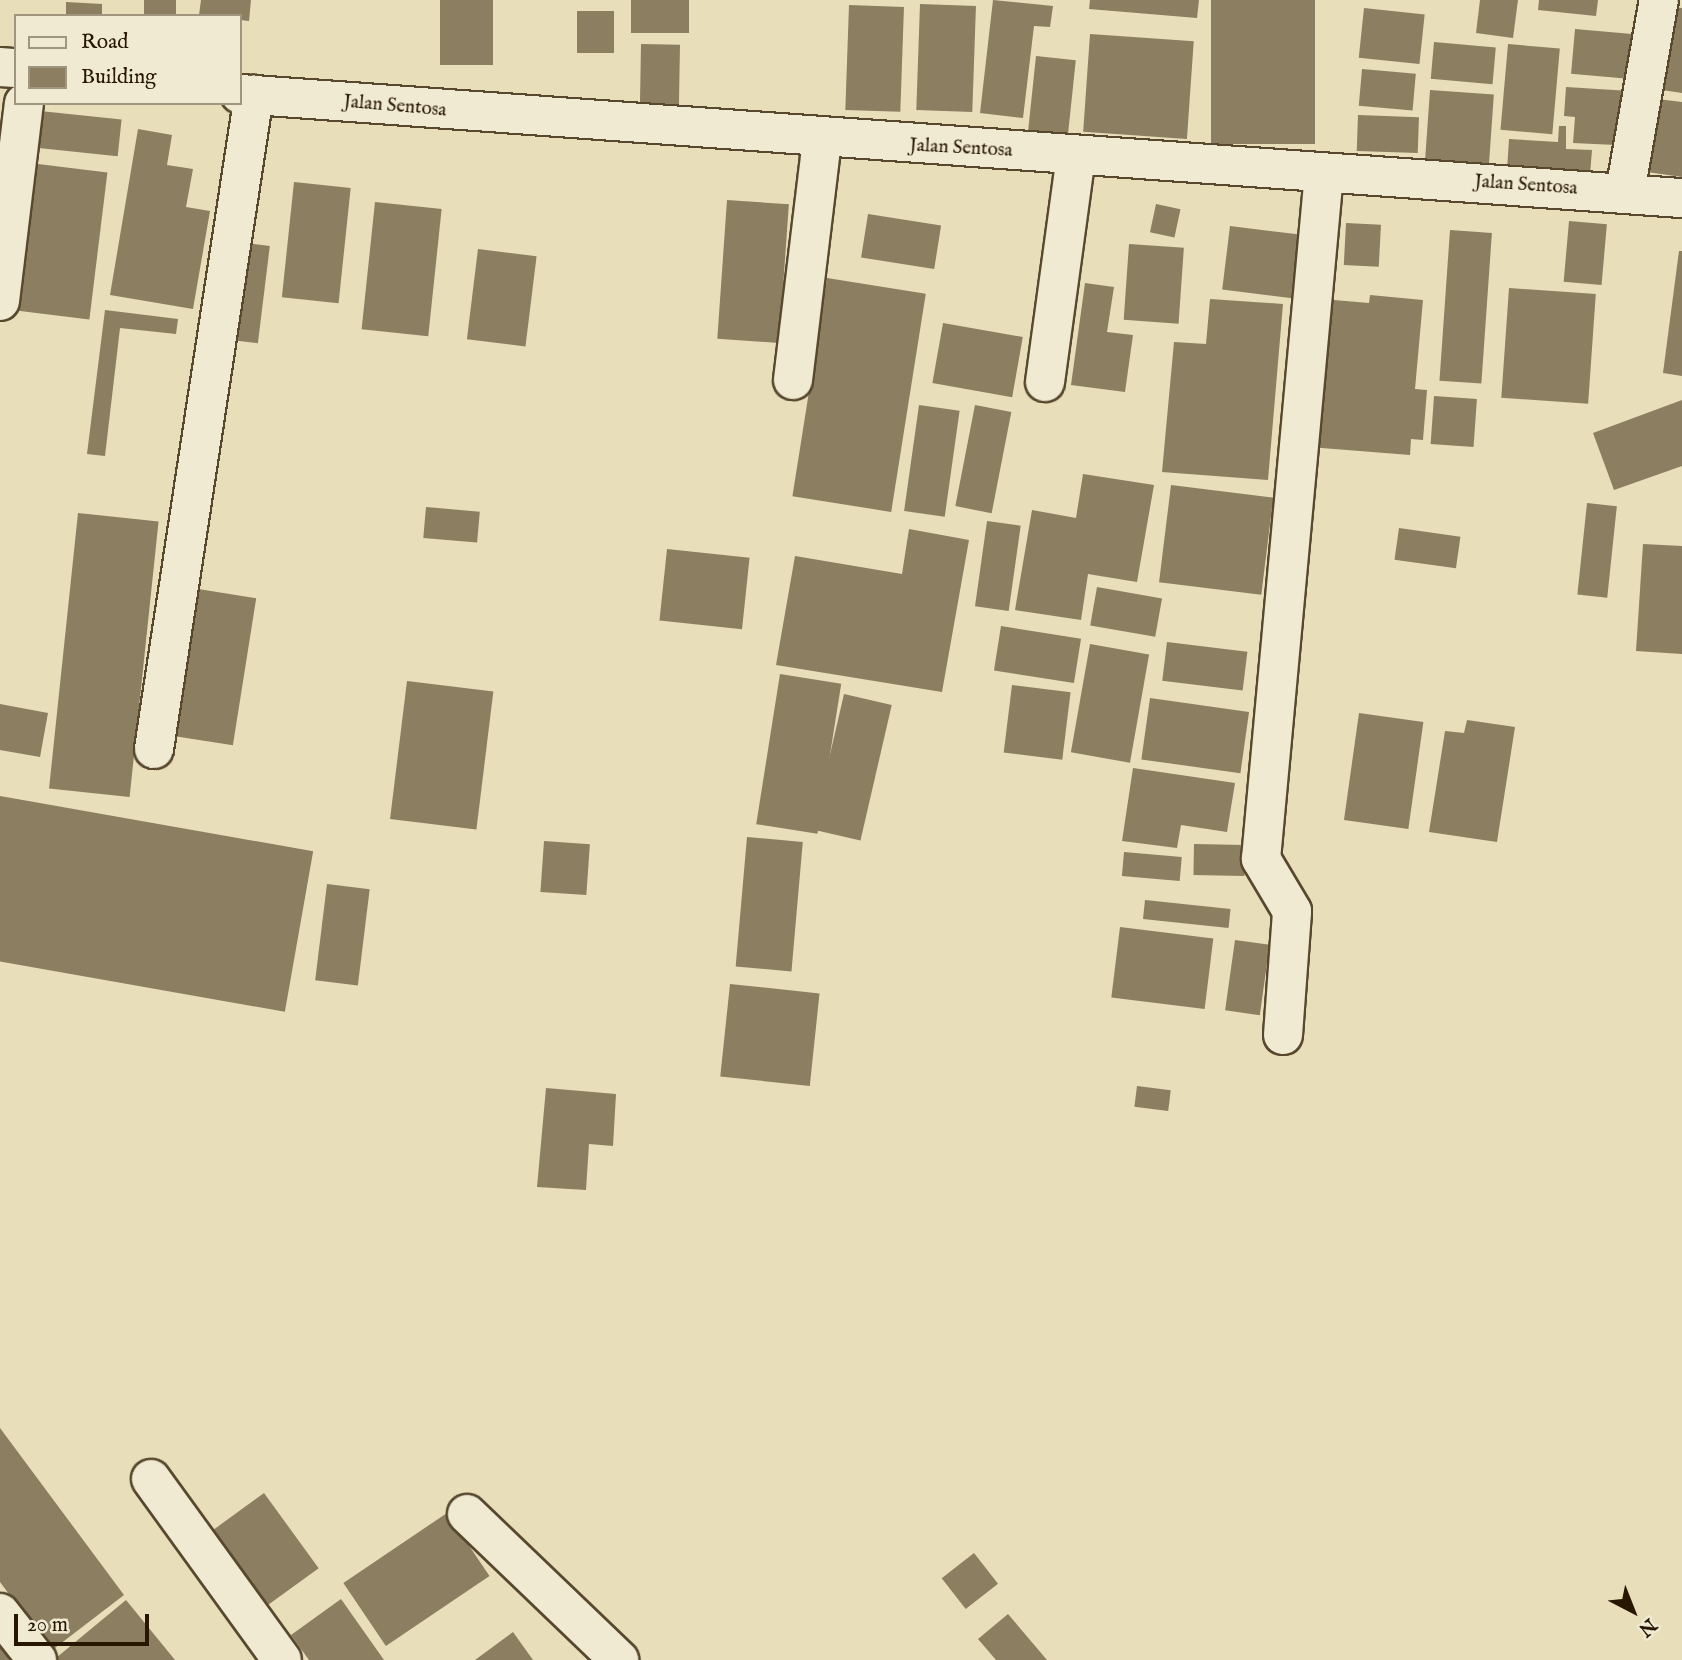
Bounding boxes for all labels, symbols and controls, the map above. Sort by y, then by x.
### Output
legend [14,14,242,105]
text: Road [81,29,128,56]
text: Building [81,64,156,91]
street label: Jalan Sentosa [343,91,447,123]
street label: Jalan Sentosa [909,135,1013,163]
street label: Jalan Sentosa [1474,171,1578,201]
north arrow [1598,1576,1668,1646]
scale bar [18,1600,152,1644]
text: 20 m [27,1612,68,1639]
text: N [1633,1612,1661,1641]

